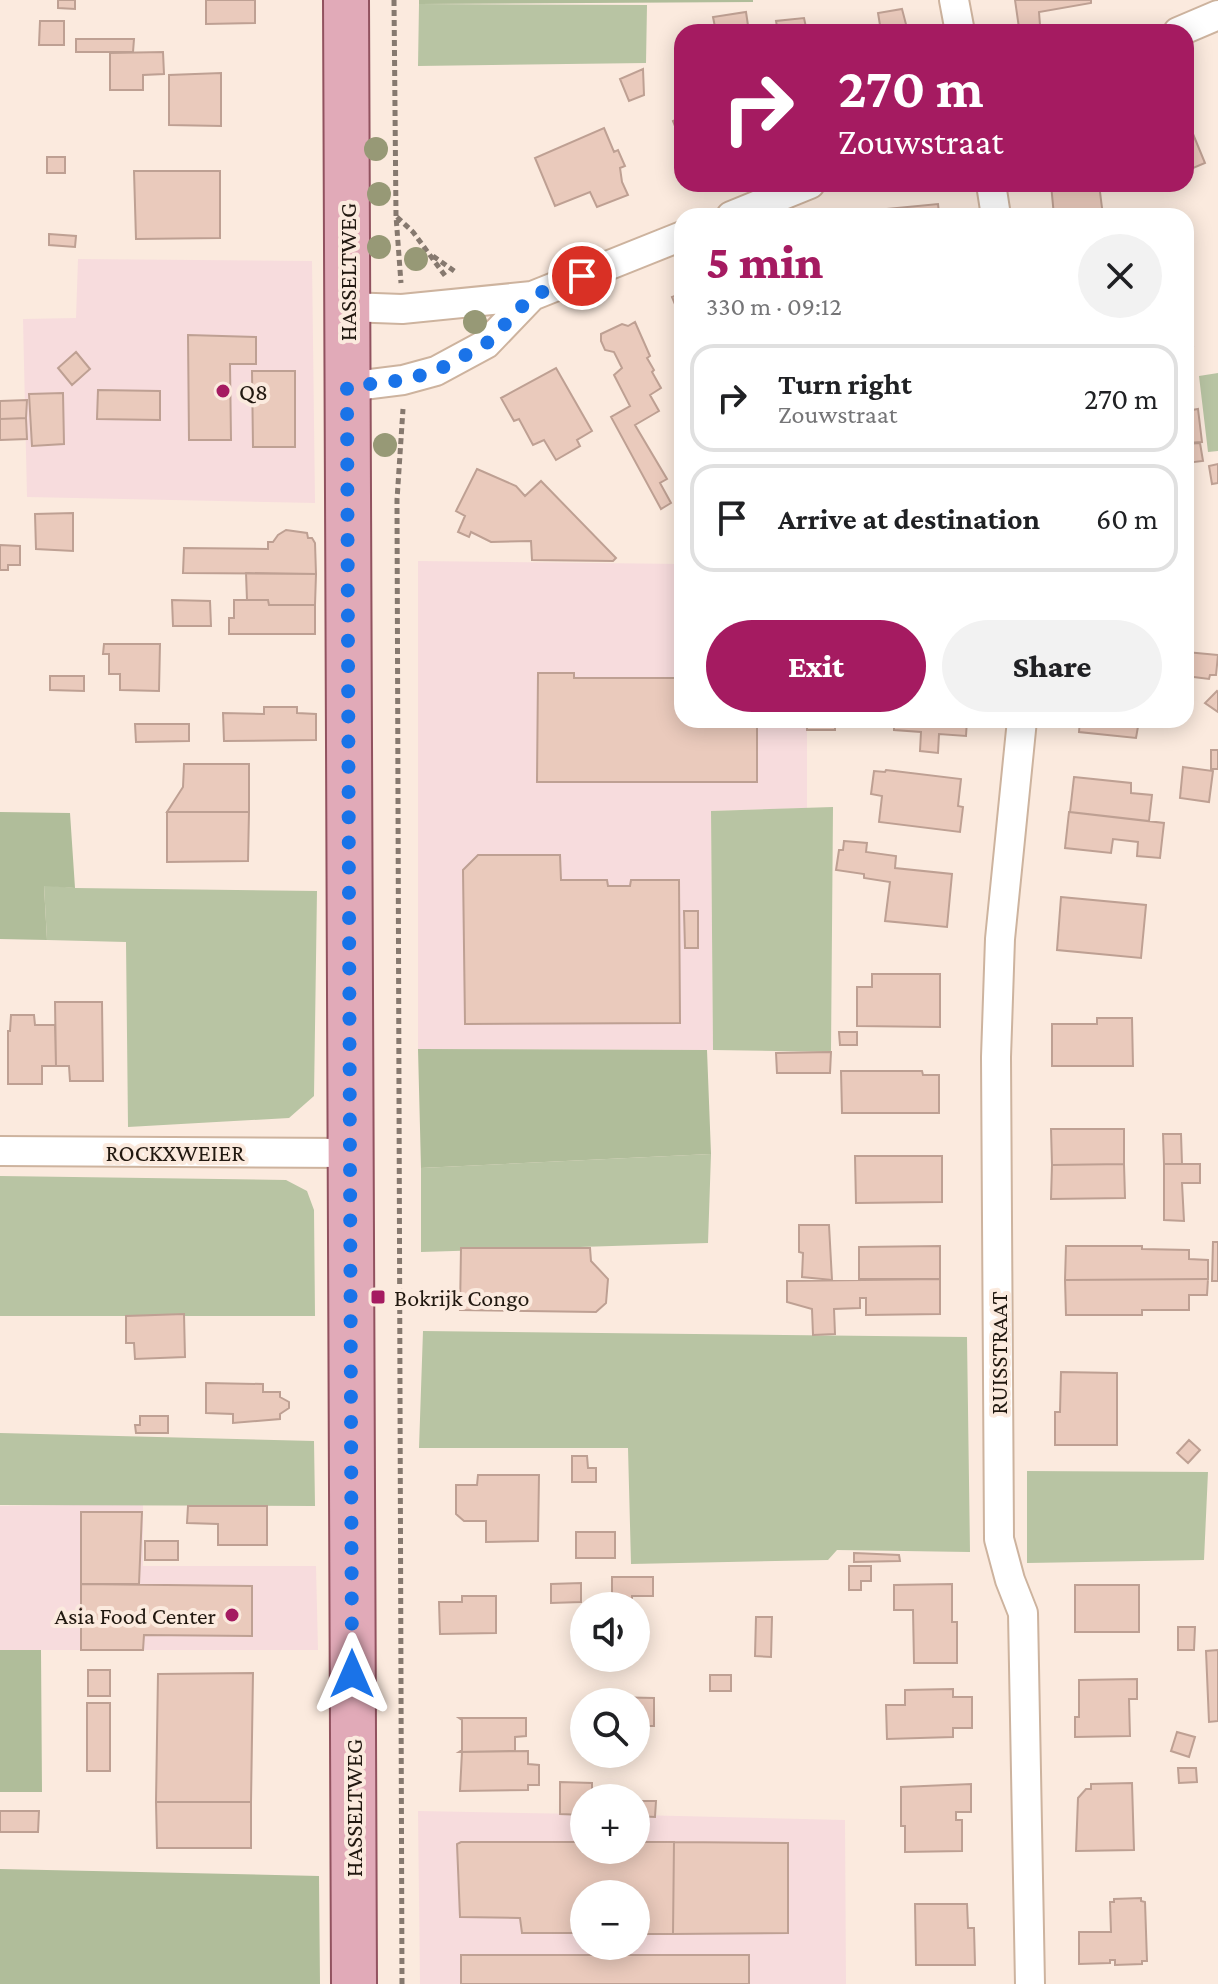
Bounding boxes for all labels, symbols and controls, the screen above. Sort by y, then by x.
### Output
icon: right [706,56,810,160]
text: 270 m [838,57,984,119]
text: Zouwstraat [838,122,1003,162]
street label: HASSELTWEG [334,203,361,341]
button: close [1078,234,1162,318]
text: 5 min [706,235,823,288]
pin [548,242,616,310]
icon: arrive [560,254,604,298]
text: 330 m · 09:12 [706,292,842,321]
text: Turn right [778,367,912,400]
icon: right [710,376,754,420]
place label: Q8 [239,378,268,405]
marker: Q8 [214,382,232,400]
text: 270 m [1084,382,1158,415]
text: Zouwstraat [778,400,897,429]
icon: arrive [710,496,754,540]
text: Arrive at destination [778,502,1040,535]
text: 60 m [1096,502,1158,535]
button: Exit [706,620,926,712]
button: Share [942,620,1162,712]
street label: ROCKXWEIER [106,1139,245,1166]
place label: Bokrijk Congo [394,1284,529,1311]
marker: Bokrijk Congo [369,1288,387,1306]
street label: RUISSTRAAT [985,1291,1012,1415]
map controls [570,1592,650,1960]
button: sound [570,1592,650,1672]
place label: Asia Food Center [54,1602,216,1629]
marker: Asia Food Center [223,1606,241,1624]
position arrow [310,1632,394,1716]
button: search [570,1688,650,1768]
street label: HASSELTWEG [340,1739,367,1877]
button: + [570,1784,650,1864]
button: − [570,1880,650,1960]

